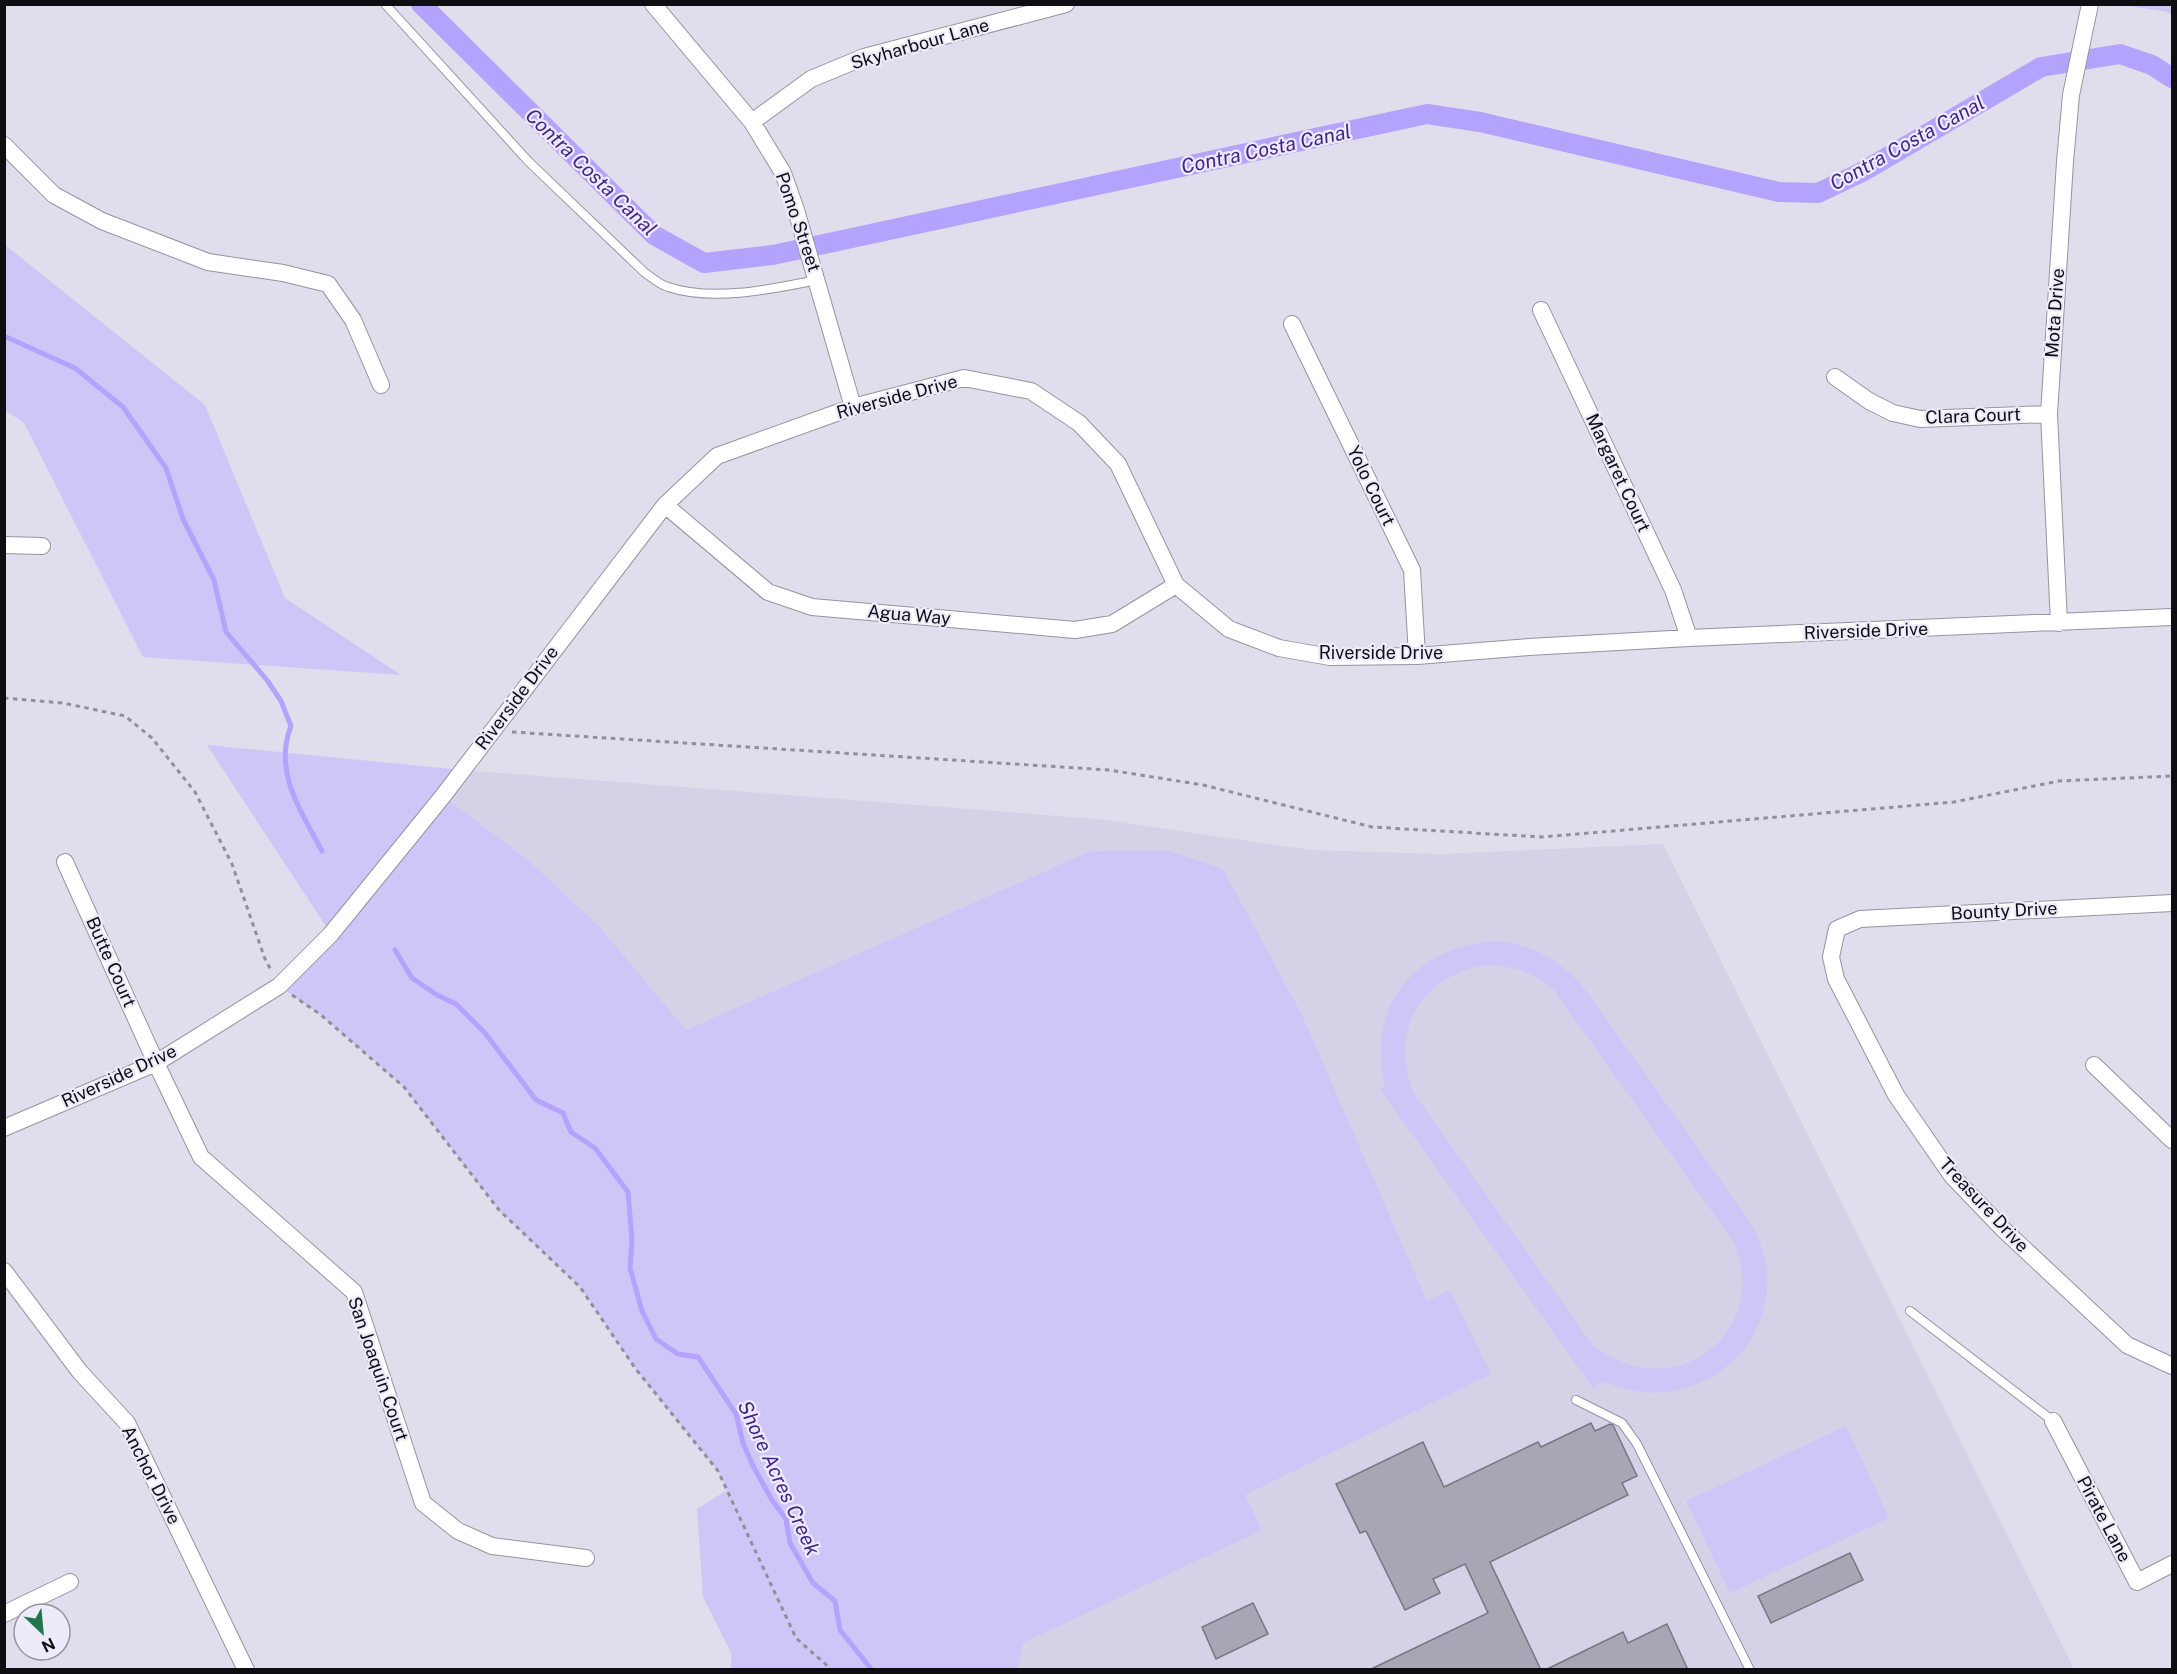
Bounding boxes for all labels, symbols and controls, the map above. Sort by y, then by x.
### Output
street label: Skyharbour Lane [848,14,991,73]
water label: Contra Costa Canal [1825,91,1989,195]
water label: Contra Costa Canal [520,103,662,241]
water label: Contra Costa Canal [1179,119,1353,179]
street label: Pomo Street [772,169,825,274]
street label: Mota Drive [2041,267,2068,359]
street label: Riverside Drive [834,370,960,423]
street label: Clara Court [1925,403,2021,428]
street label: Margaret Court [1582,410,1655,535]
street label: Yolo Court [1343,442,1400,529]
street label: Agua Way [867,600,952,629]
street label: Riverside Drive [1803,618,1929,643]
street label: Riverside Drive [471,642,562,754]
street label: Riverside Drive [1319,642,1443,663]
street label: Bounty Drive [1950,897,2058,924]
street label: Butte Court [82,913,141,1010]
street label: Riverside Drive [58,1040,180,1111]
street label: Treasure Drive [1935,1153,2033,1256]
street label: San Joaquin Court [344,1294,413,1444]
water label: Shore Acres Creek [733,1397,825,1559]
street label: Anchor Drive [118,1422,185,1528]
street label: Pirate Lane [2073,1472,2136,1565]
north arrow [12,1602,72,1662]
text: N [39,1634,58,1656]

